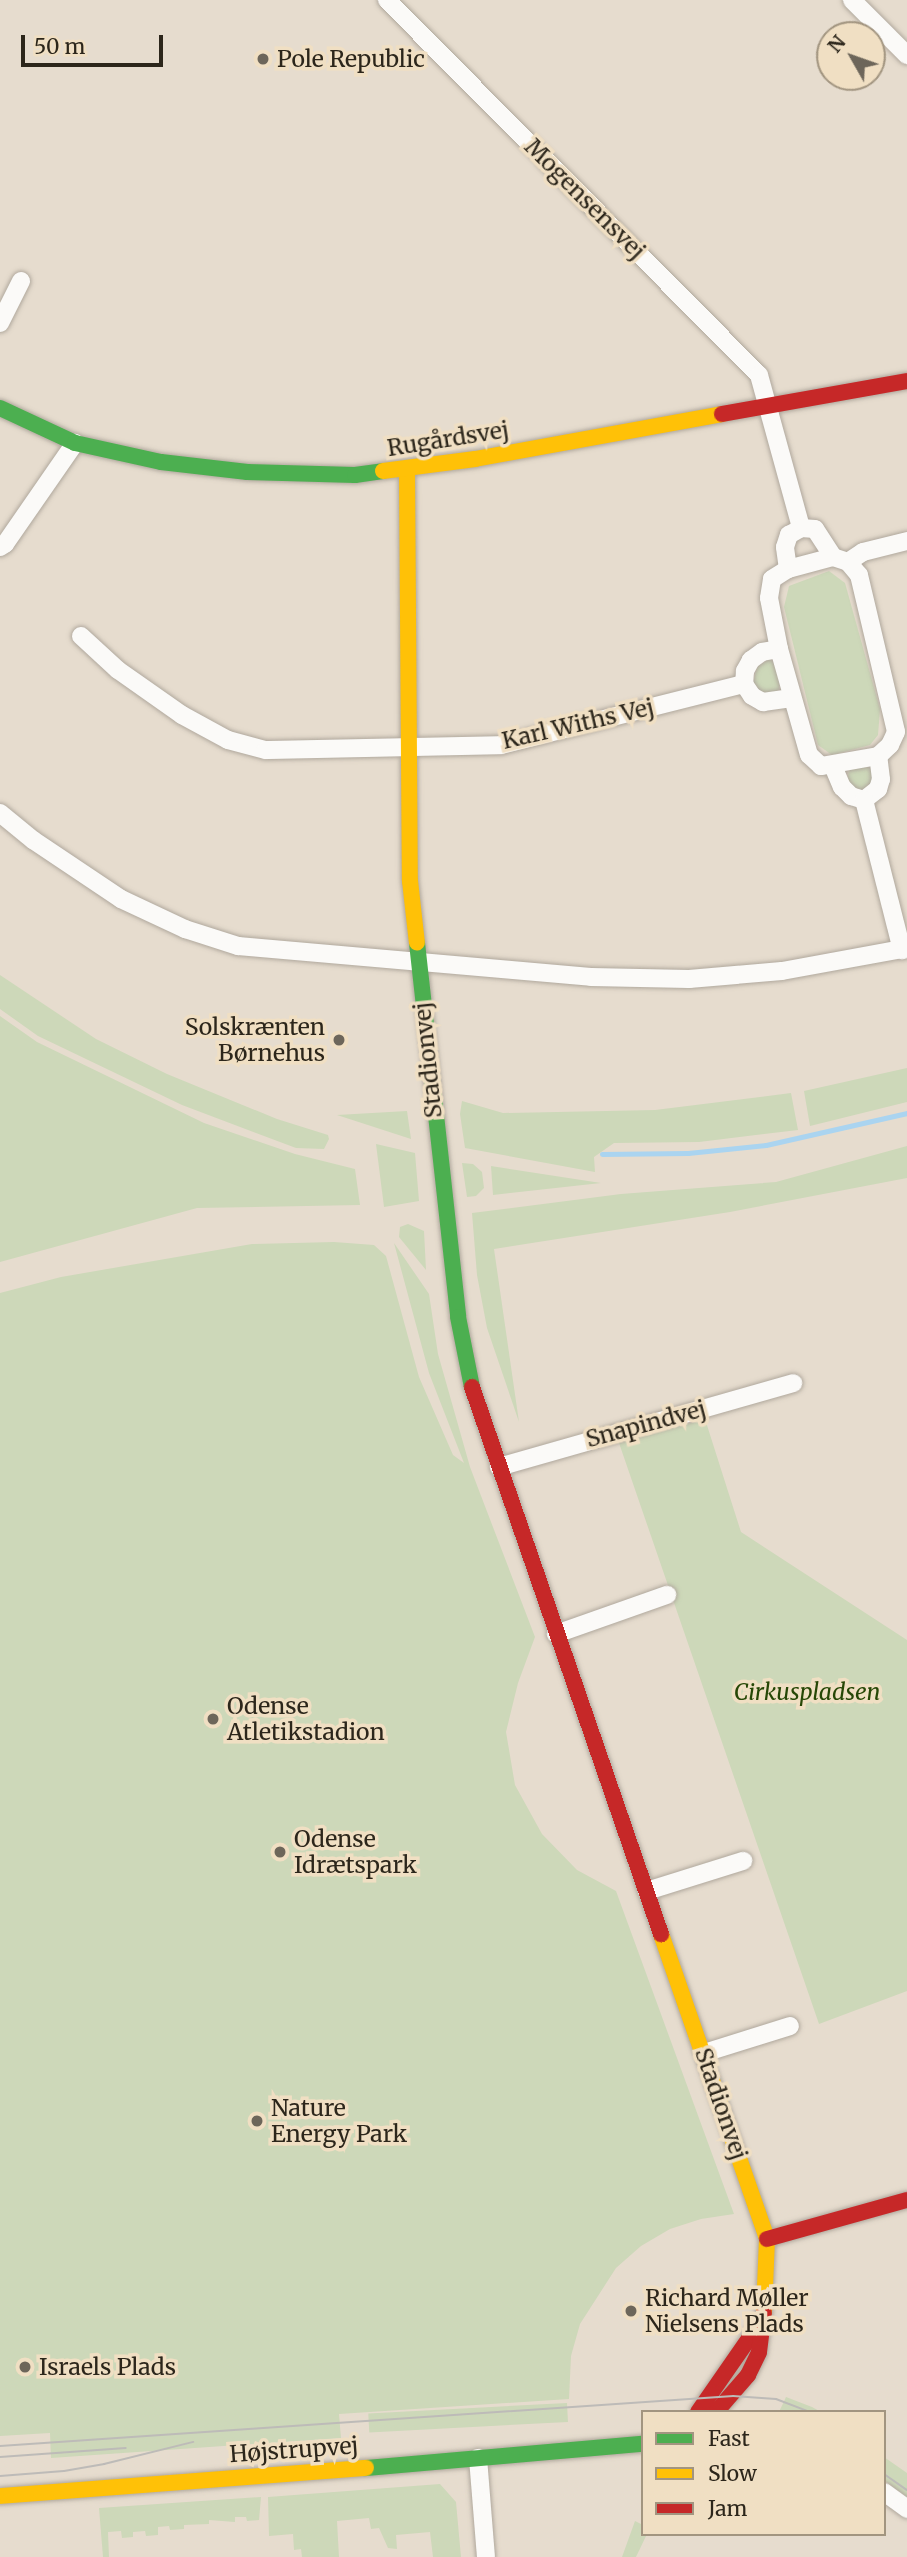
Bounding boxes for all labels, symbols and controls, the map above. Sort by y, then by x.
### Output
scale bar [24,21,166,65]
north arrow [816,21,886,91]
text: N [822,30,850,57]
text: 50 m [34,33,85,60]
place label: Pole Republic [277,45,425,73]
marker: Pole Republic [255,51,271,67]
street label: Mogensensvej [519,133,651,265]
street label: Rugårdsvej [385,416,511,462]
street label: Karl Withs Vej [499,693,657,755]
street label: Stadionvej [408,1001,448,1119]
place label: Solskrænten Børnehus [185,1013,325,1067]
marker: Solskrænten Børnehus [331,1032,347,1048]
street label: Snapindvej [583,1395,709,1453]
park label: Cirkuspladsen [734,1678,880,1706]
place label: Odense Atletikstadion [227,1692,385,1746]
marker: Odense Atletikstadion [205,1711,221,1727]
place label: Odense Idrætspark [294,1825,417,1879]
marker: Odense Idrætspark [272,1844,288,1860]
street label: Stadionvej [689,2044,753,2164]
place label: Nature Energy Park [271,2094,407,2148]
marker: Nature Energy Park [249,2113,265,2129]
place label: Richard Møller Nielsens Plads [645,2284,809,2338]
marker: Richard Møller Nielsens Plads [623,2303,639,2319]
place label: Israels Plads [39,2353,176,2381]
marker: Israels Plads [17,2359,33,2375]
legend [641,2410,886,2536]
text: Fast [708,2425,750,2452]
street label: Højstrupvej [229,2432,359,2468]
text: Slow [708,2460,757,2487]
text: Jam [708,2495,747,2522]

